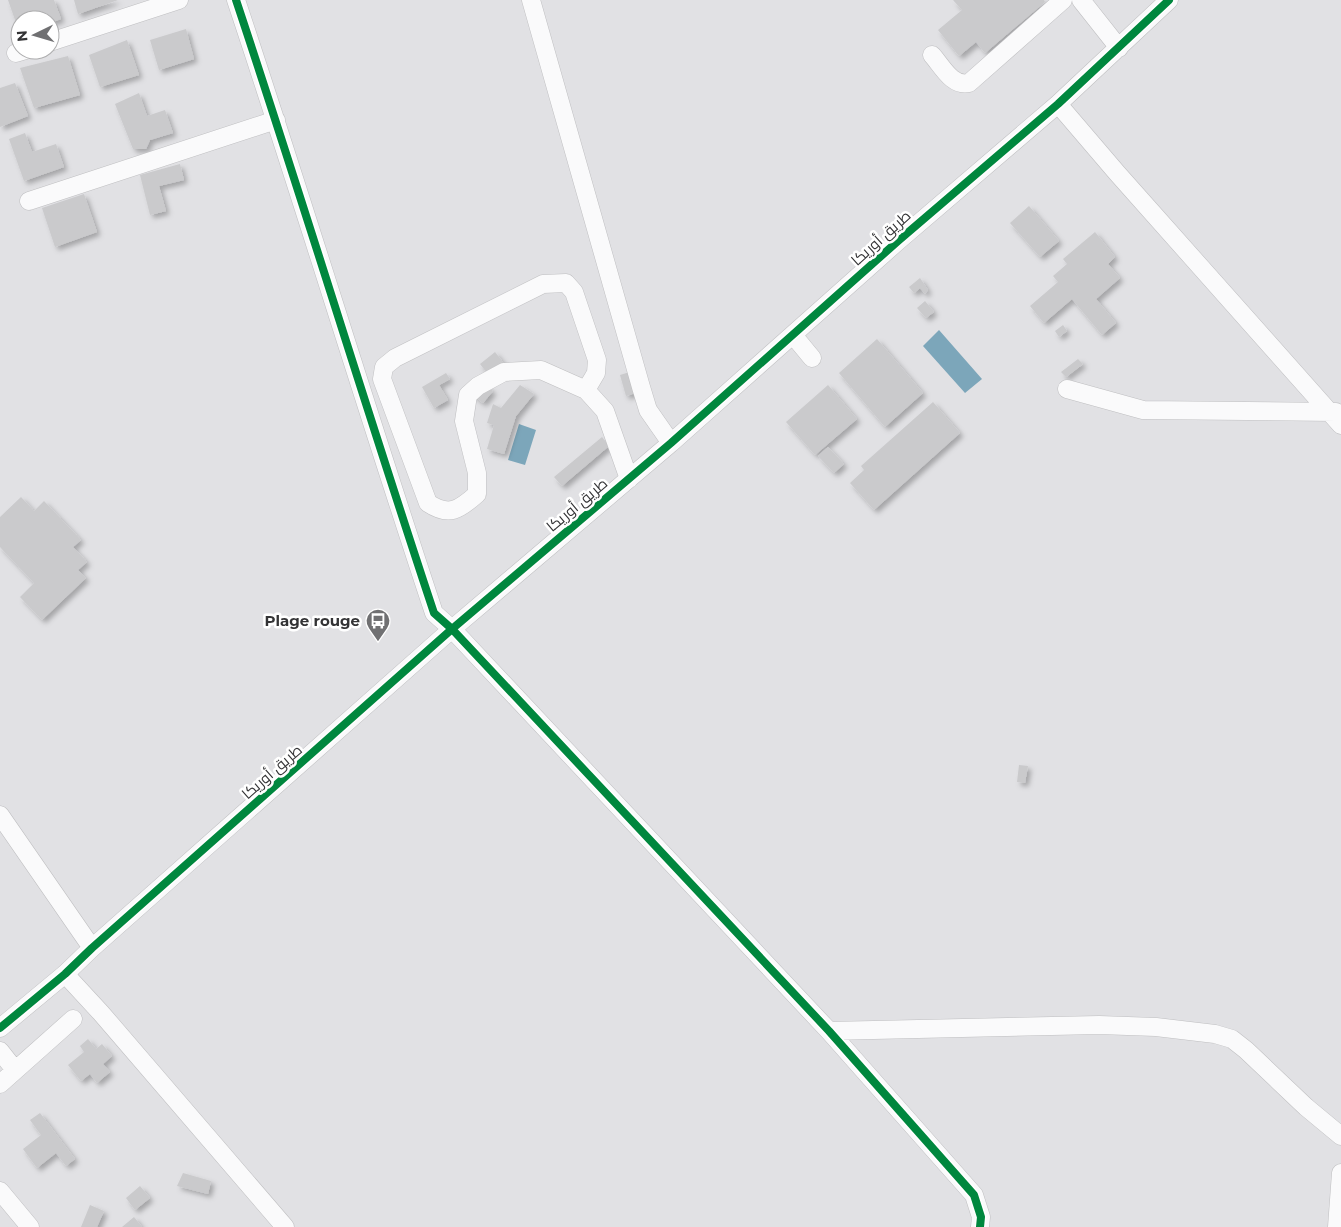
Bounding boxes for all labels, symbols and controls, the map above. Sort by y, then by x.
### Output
north arrow [10,10,60,60]
text: N [13,30,32,43]
street label: طريق أوريكا [847,206,915,270]
street label: طريق أوريكا [542,474,612,536]
bus stop icon: Plage rouge [365,608,391,642]
place label: Plage rouge [265,611,360,630]
street label: طريق أوريكا [238,740,306,804]

